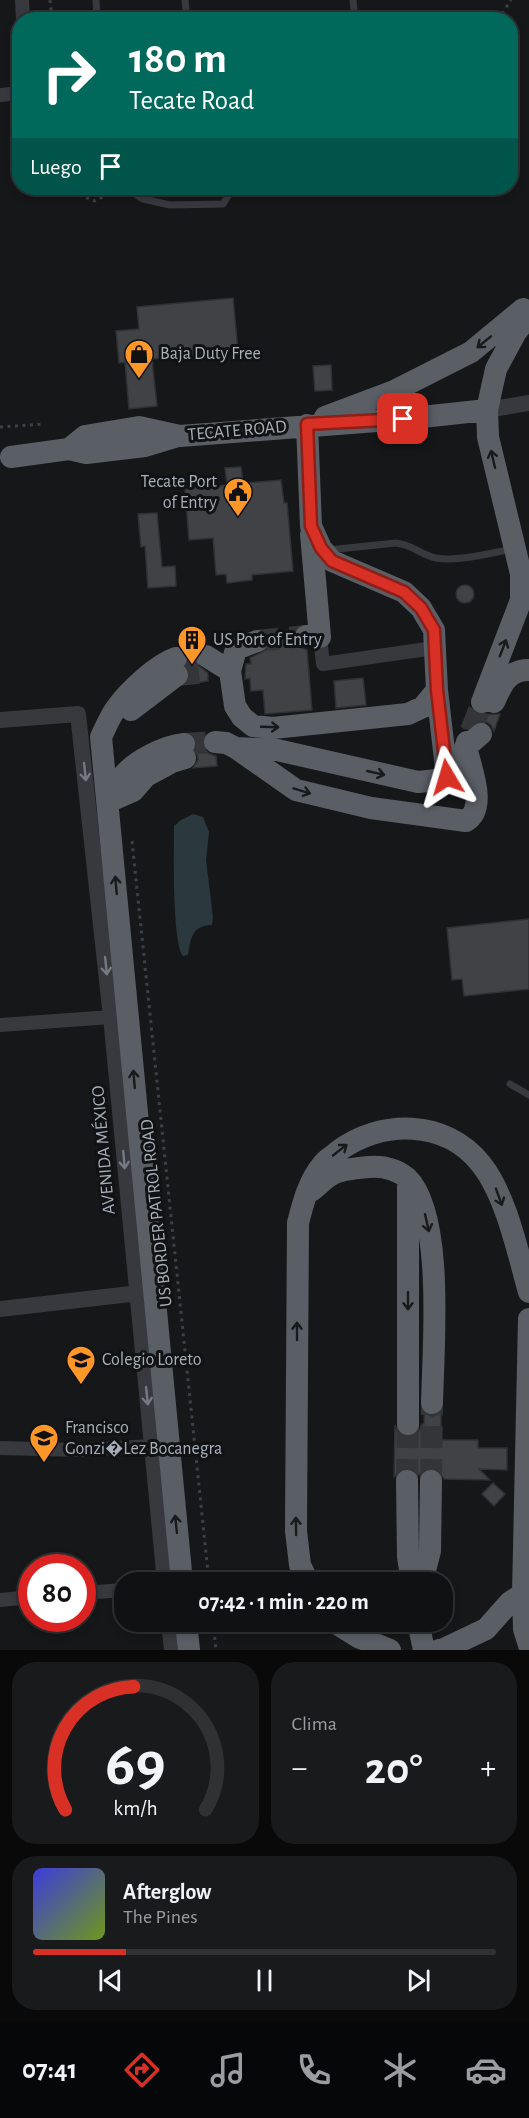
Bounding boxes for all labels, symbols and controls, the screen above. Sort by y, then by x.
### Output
icon: right [30,36,108,114]
text: 180 m [129,38,227,80]
text: Tecate Road [129,87,254,114]
icon: arrive [94,150,127,183]
text: Luego [30,156,82,178]
one-way arrow [476,335,492,348]
shop icon: Baja Duty Free [123,338,155,380]
place label: Baja Duty Free [160,345,261,363]
pin [377,393,428,444]
icon: arrive [386,402,419,435]
street label: TECATE ROAD [187,418,287,444]
one-way arrow [486,450,498,469]
place label: Tecate Port of Entry [140,473,217,512]
public building icon: Tecate Port of Entry [222,476,254,518]
building icon: US Port of Entry [176,624,208,666]
place label: US Port of Entry [213,631,322,649]
one-way arrow [498,639,509,657]
one-way arrow [259,722,279,733]
position arrow [415,745,479,809]
one-way arrow [79,762,90,781]
one-way arrow [366,767,385,779]
one-way arrow [292,786,311,797]
one-way arrow [110,876,121,896]
one-way arrow [101,955,112,975]
one-way arrow [128,1070,139,1090]
street label: AVENIDA MÉXICO [86,1085,119,1216]
street label: US BORDER PATROL ROAD [138,1118,176,1308]
one-way arrow [332,1143,348,1156]
one-way arrow [119,1149,130,1169]
one-way arrow [494,1187,505,1206]
one-way arrow [422,1214,434,1233]
one-way arrow [402,1290,414,1310]
one-way arrow [291,1322,303,1342]
school or university icon: Colegio Loreto [65,1344,97,1386]
place label: Colegio Loreto [102,1351,202,1369]
one-way arrow [142,1385,153,1405]
place label: Francisco Gonzi�Lez Bocanegra [65,1419,222,1458]
school or university icon: Francisco Gonzi�Lez Bocanegra [28,1422,60,1464]
one-way arrow [170,1515,181,1535]
one-way arrow [291,1517,302,1537]
speed limit sign: 80 [18,1554,96,1632]
text: 07:42 · 1 min · 220 m [198,1591,369,1613]
text: Clima [292,1714,337,1734]
text: 69 [105,1734,165,1796]
text: 20° [365,1747,423,1792]
text: − [292,1752,307,1785]
text: + [480,1752,496,1785]
text: km/h [113,1798,157,1819]
text: Afterglow [123,1881,211,1903]
text: The Pines [123,1907,198,1927]
icon: previous [94,1964,127,1997]
icon: pause [248,1964,281,1997]
icon: next [402,1964,435,1997]
icon: directions [121,2049,163,2091]
icon: music [207,2049,249,2091]
icon: phone [293,2049,335,2091]
icon: climate [379,2049,421,2091]
icon: car [465,2049,507,2091]
text: 07:41 [22,2056,77,2083]

